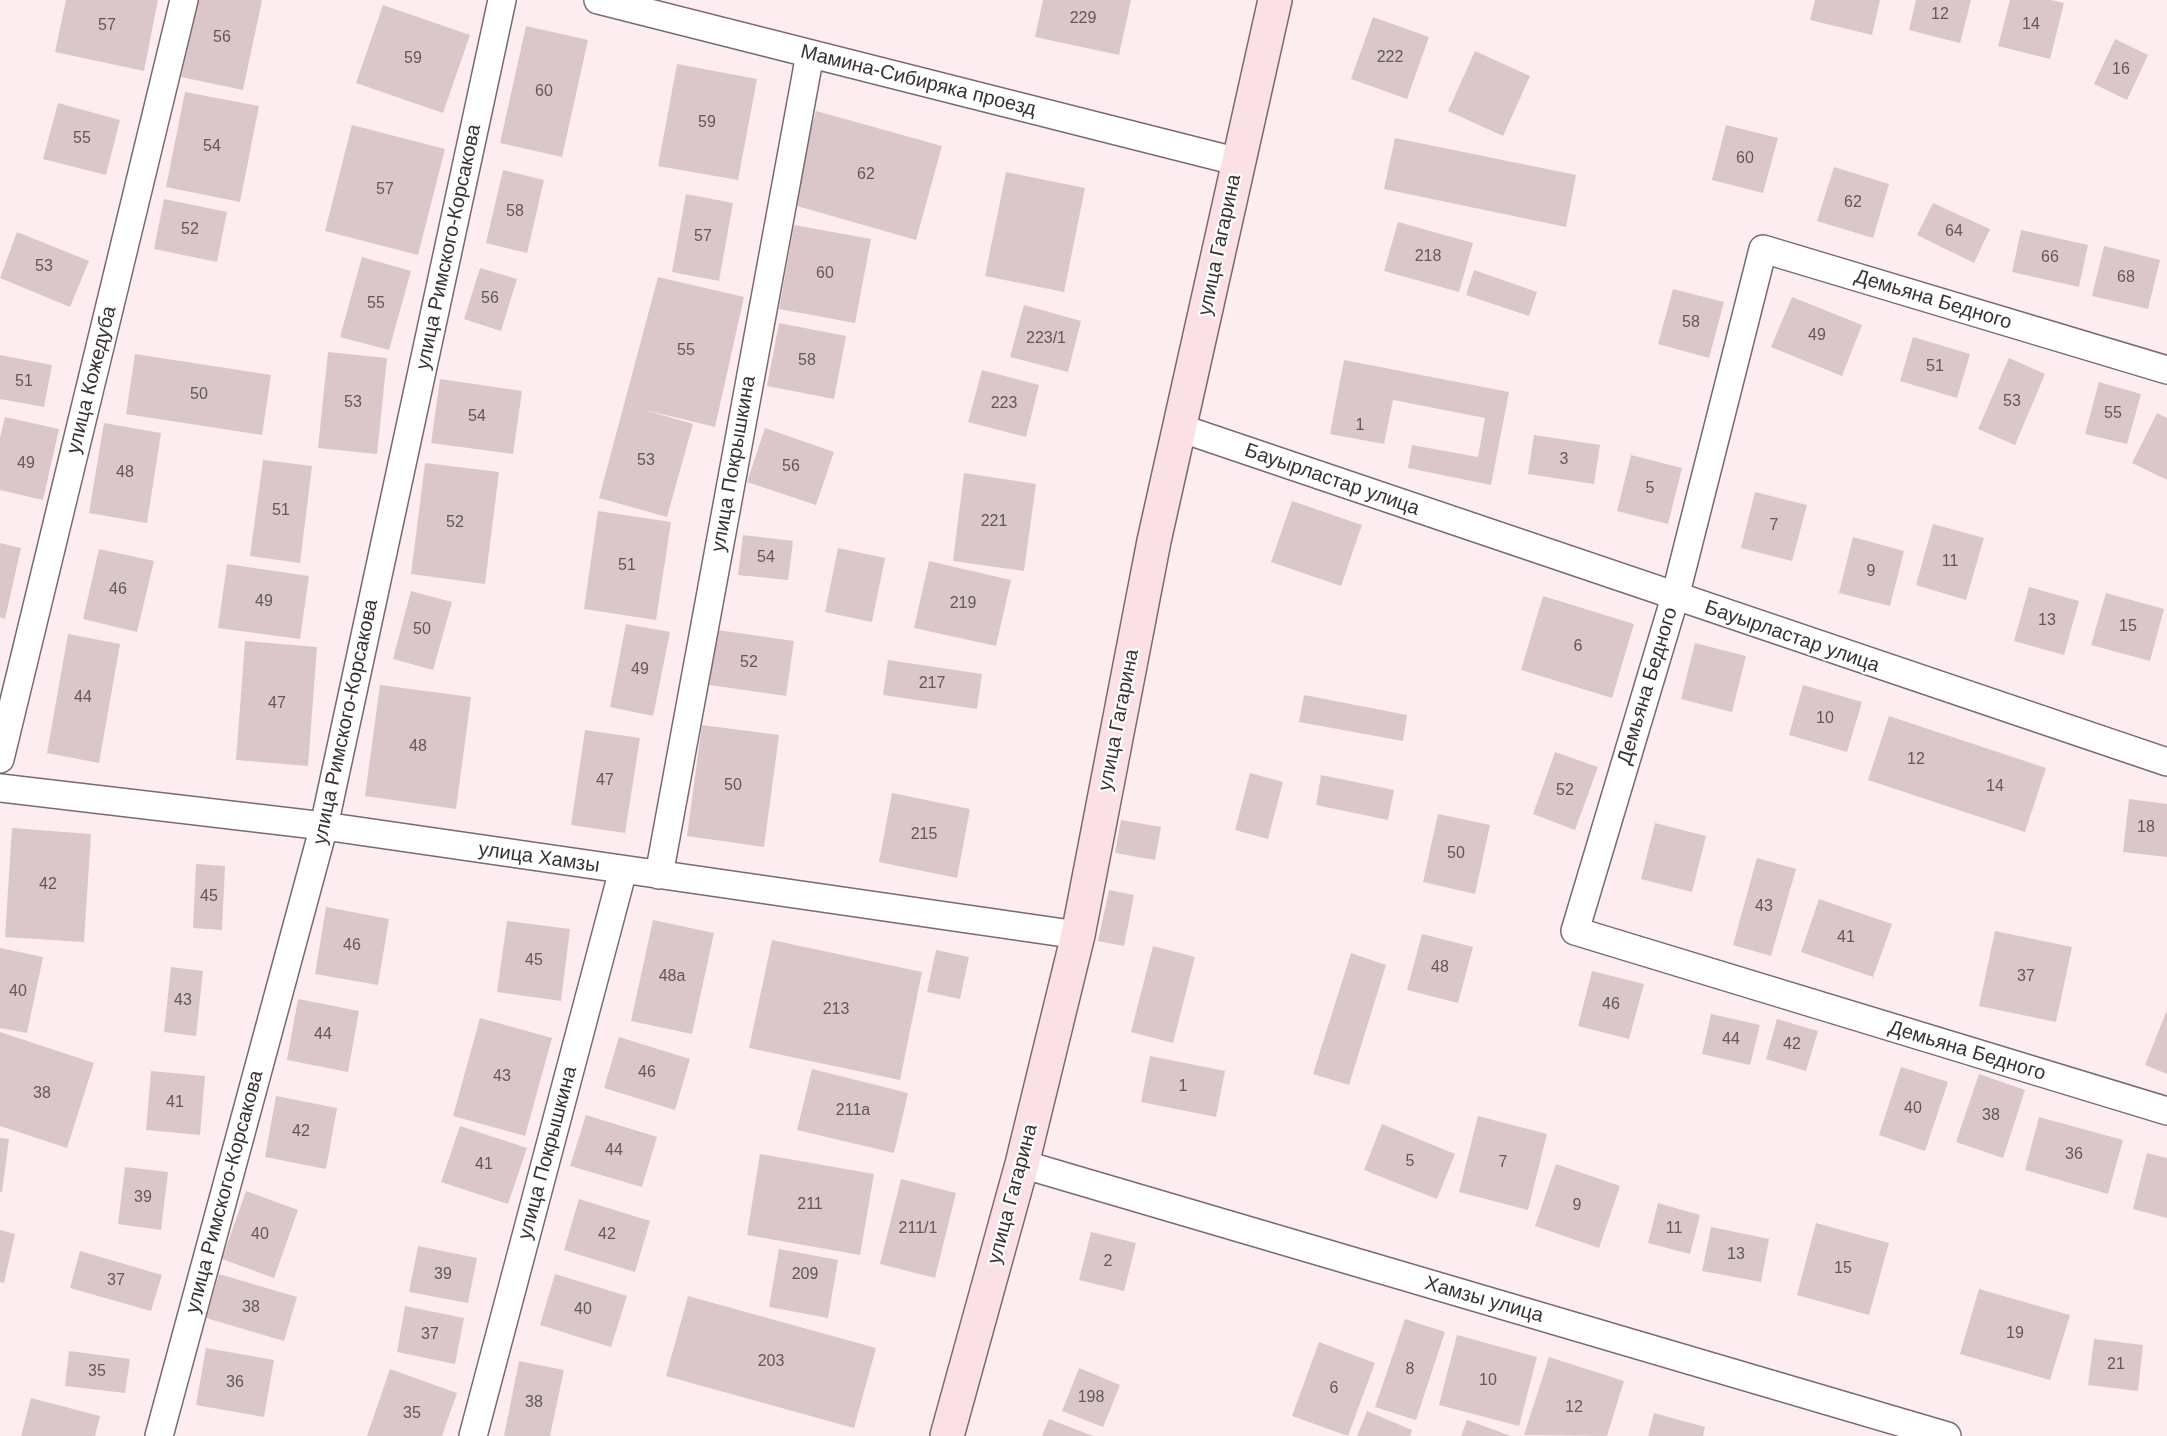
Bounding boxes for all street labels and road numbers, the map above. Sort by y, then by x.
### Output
street label: Мамина-Сибиряка проезд [798,40,1038,122]
street label: улица Римского-Корсакова [411,122,487,372]
street label: улица Гагарина [1193,172,1247,318]
street label: Демьяна Бедного [1852,265,2014,335]
street label: улица Кожедуба [62,304,122,456]
street label: улица Покрышкина [707,374,761,554]
street label: Бауырластар улица [1241,439,1423,521]
street label: Бауырластар улица [1701,596,1883,678]
street label: улица Римского-Корсакова [308,597,384,847]
street label: Демьяна Бедного [1613,605,1683,767]
street label: улица Гагарина [1094,647,1144,793]
street label: улица Хамзы [477,838,601,878]
street label: Демьяна Бедного [1886,1016,2048,1086]
street label: улица Покрышкина [513,1064,583,1242]
street label: улица Римского-Корсакова [181,1068,269,1316]
street label: улица Гагарина [983,1121,1043,1267]
street label: Хамзы улица [1422,1272,1546,1328]

